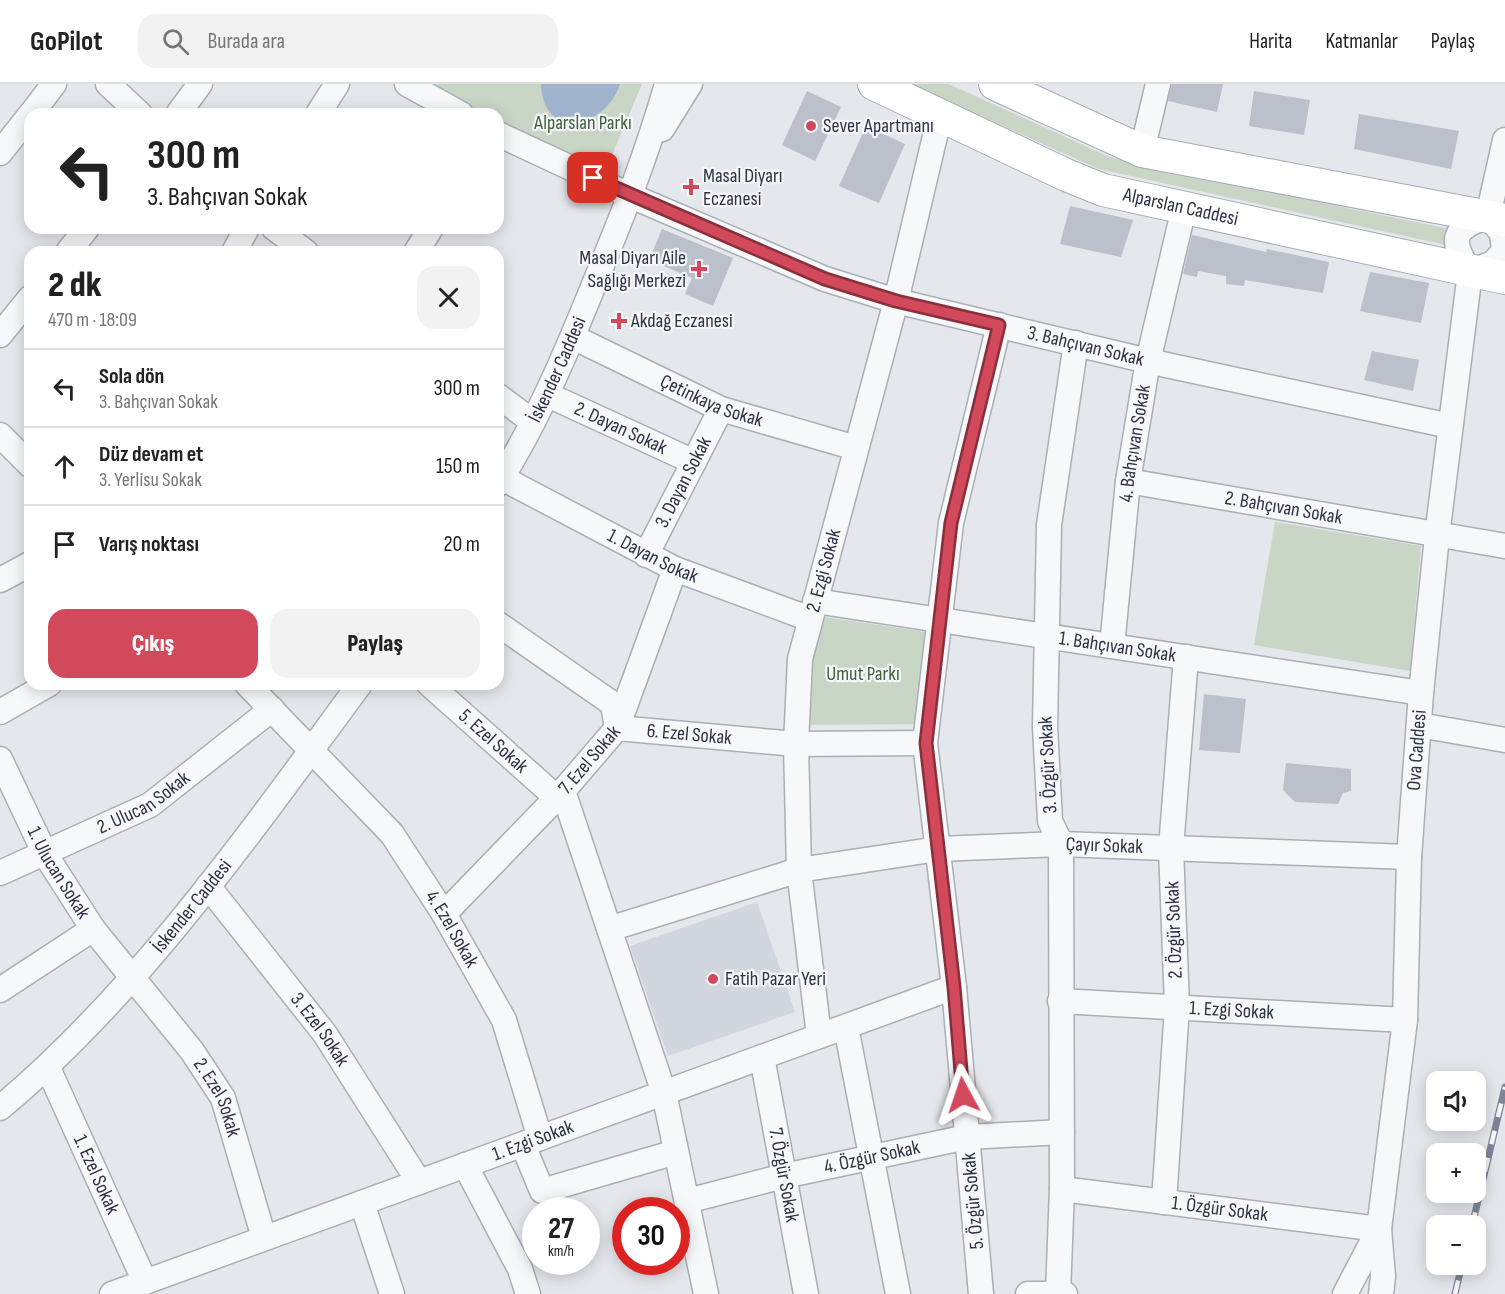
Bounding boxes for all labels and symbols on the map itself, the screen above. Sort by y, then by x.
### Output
park label: Alparslan Parkı [533,111,632,135]
place label: Sever Apartmanı [823,114,934,138]
marker: Sever Apartmanı [804,119,818,133]
pin [567,152,618,203]
place label: Masal Diyarı Eczanesi [703,164,782,211]
marker: Masal Diyarı Eczanesi [684,180,698,194]
street label: Alparslan Caddesi [1120,183,1241,231]
place label: Masal Diyarı Aile Sağlığı Merkezi [579,246,686,293]
marker: Masal Diyarı Aile Sağlığı Merkezi [690,260,708,278]
place label: Akdağ Eczanesi [630,309,733,333]
street label: İskender Caddesi [523,313,591,426]
marker: Akdağ Eczanesi [612,314,626,328]
street label: 3. Bahçıvan Sokak [1025,321,1147,372]
street label: Çetinkaya Sokak [656,369,766,433]
street label: 4. Bahçıvan Sokak [1114,382,1156,503]
street label: 2. Dayan Sokak [571,397,671,460]
street label: 3. Dayan Sokak [650,432,717,532]
street label: 2. Bahçıvan Sokak [1223,486,1345,530]
street label: 1. Dayan Sokak [603,524,702,589]
street label: 2. Ezgi Sokak [801,526,846,615]
street label: 1. Bahçıvan Sokak [1057,626,1178,668]
park label: Umut Parkı [826,662,900,686]
street label: 5. Ezel Sokak [454,704,533,779]
street label: Ova Caddesi [1402,709,1432,791]
street label: 3. Özgür Sokak [1033,715,1063,814]
street label: 6. Ezel Sokak [646,719,733,750]
street label: 7. Ezel Sokak [553,720,626,799]
street label: 2. Ulucan Sokak [93,766,195,839]
street label: 1. Ulucan Sokak [22,823,96,924]
street label: Çayır Sokak [1065,832,1144,859]
street label: İskender Caddesi [147,855,237,958]
street label: 2. Özgür Sokak [1160,881,1188,979]
street label: 4. Ezel Sokak [420,886,484,972]
place label: Fatih Pazar Yeri [725,967,826,991]
marker: Fatih Pazar Yeri [706,972,720,986]
street label: 3. Ezel Sokak [285,988,355,1071]
street label: 1. Ezgi Sokak [1189,996,1275,1025]
street label: 2. Ezel Sokak [188,1054,246,1140]
position arrow [931,1063,995,1127]
street label: 1. Ezgi Sokak [489,1115,577,1166]
street label: 7. Özgür Sokak [763,1126,804,1224]
street label: 1. Ezel Sokak [68,1131,125,1218]
street label: 4. Özgür Sokak [822,1135,922,1179]
street label: 5. Özgür Sokak [957,1151,989,1250]
street label: 1. Özgür Sokak [1170,1191,1270,1227]
speed limit sign: 30 [612,1197,690,1275]

